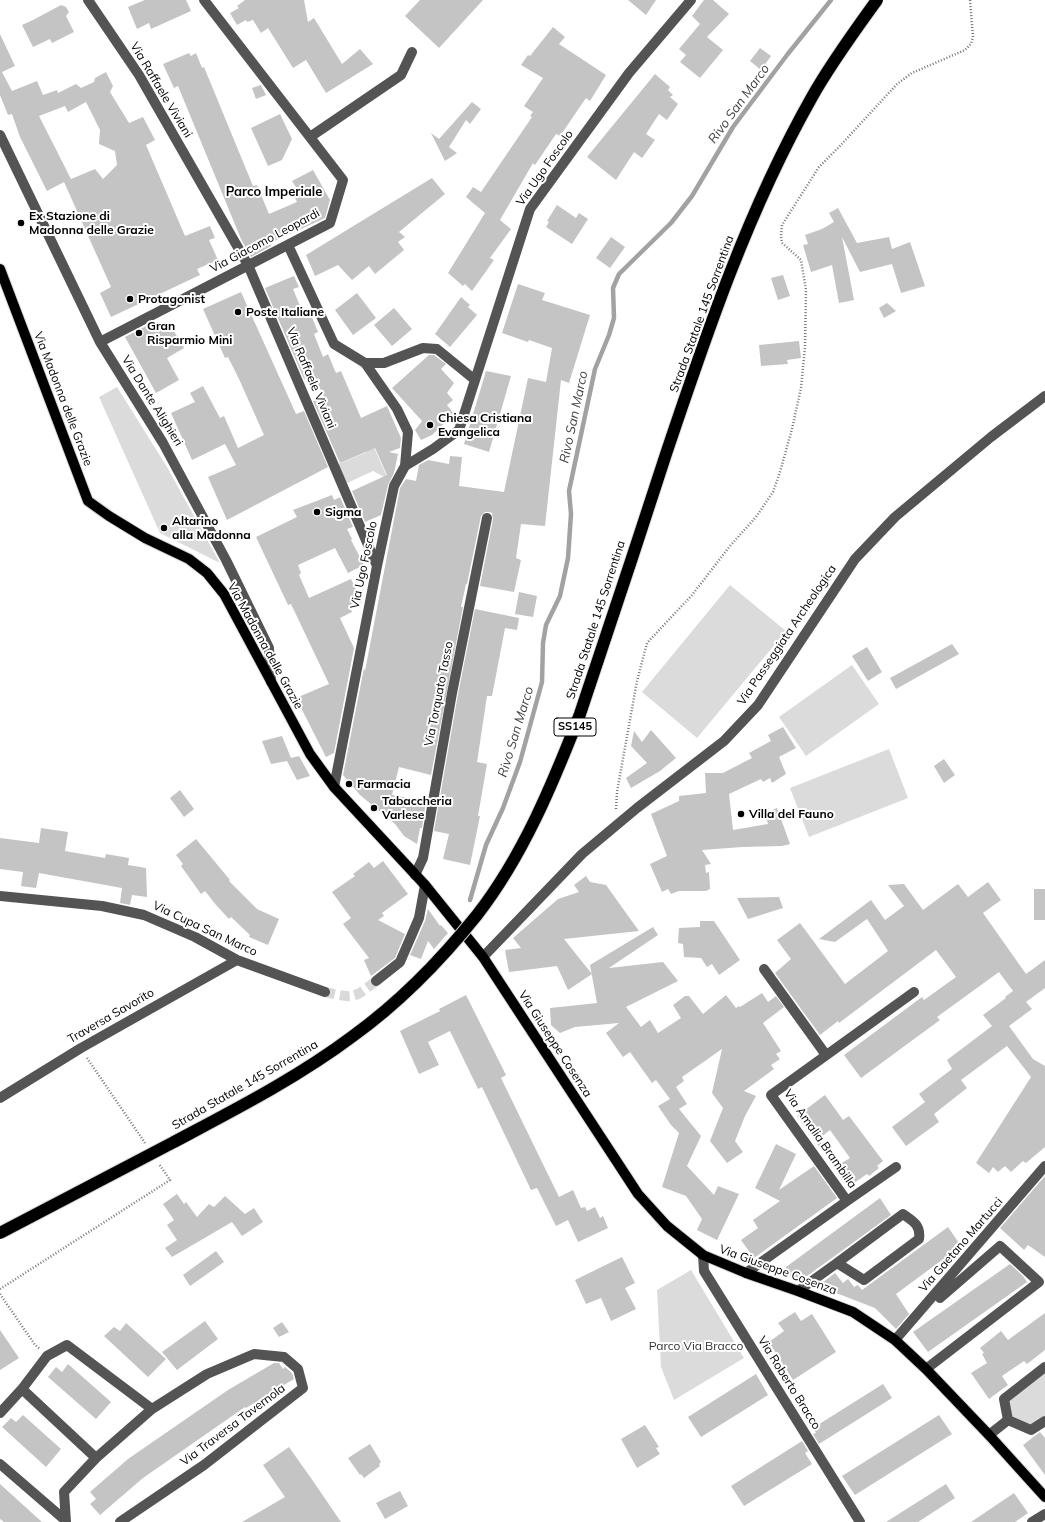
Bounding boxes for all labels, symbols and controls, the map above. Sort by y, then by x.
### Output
street label: Via Raffaele Viviani [127,40,195,140]
water label: Rivo San Marco [705,61,773,147]
street label: Via Ugo Foscolo [514,127,576,209]
district label: Parco Imperiale [226,184,322,200]
street label: Via Giacomo Leopardi [208,206,322,276]
place label: Ex Stazione di Madonna delle Grazie [29,209,154,237]
marker: Ex Stazione di Madonna delle Grazie [16,218,26,228]
street label: Strada Statale 145 Sorrentina [667,234,737,394]
place label: Protagonist [138,292,205,306]
marker: Protagonist [125,294,135,304]
place label: Poste Italiane [246,305,324,319]
marker: Poste Italiane [233,307,243,317]
place label: Gran Risparmio Mini [147,319,232,347]
street label: Via Raffaele Viviani [283,325,339,431]
marker: Gran Risparmio Mini [134,328,144,338]
street label: Via Madonna delle Grazie [31,330,95,468]
street label: Via Dante Alighieri [118,353,186,449]
water label: Rivo San Marco [557,369,591,465]
place label: Chiesa Cristiana Evangelica [438,411,532,439]
marker: Chiesa Cristiana Evangelica [425,420,435,430]
place label: Sigma [325,505,362,519]
marker: Sigma [312,507,322,517]
place label: Altarino alla Madonna [172,514,251,542]
street label: Via Ugo Foscolo [348,520,380,610]
marker: Altarino alla Madonna [159,523,169,533]
street label: Strada Statale 145 Sorrentina [564,539,628,701]
street label: Via Passeggiata Archeologica [735,562,839,708]
street label: Via Madonna delle Grazie [224,580,306,712]
street label: Via Torquato Tasso [422,640,456,748]
water label: Rivo San Marco [495,685,537,779]
road number: SS145 [554,718,596,736]
place label: Farmacia [357,777,411,791]
marker: Farmacia [344,779,354,789]
place label: Tabaccheria Varlese [382,794,452,822]
marker: Tabaccheria Varlese [369,803,379,813]
place label: Villa del Fauno [749,807,834,821]
marker: Villa del Fauno [736,809,746,819]
street label: Via Cupa San Marco [151,899,259,959]
street label: Traversa Savorito [65,985,157,1047]
street label: Via Giuseppe Cosenza [515,988,595,1100]
street label: Strada Statale 145 Sorrentina [170,1037,320,1133]
street label: Via Amalia Brambilla [780,1087,860,1191]
street label: Via Gaetano Martucci [916,1195,1006,1295]
street label: Via Giuseppe Cosenza [717,1242,839,1298]
street label: Via Roberto Bracco [754,1334,824,1432]
park label: Parco Via Bracco [649,1339,743,1353]
street label: Via Traversa Tavernola [178,1381,288,1469]

